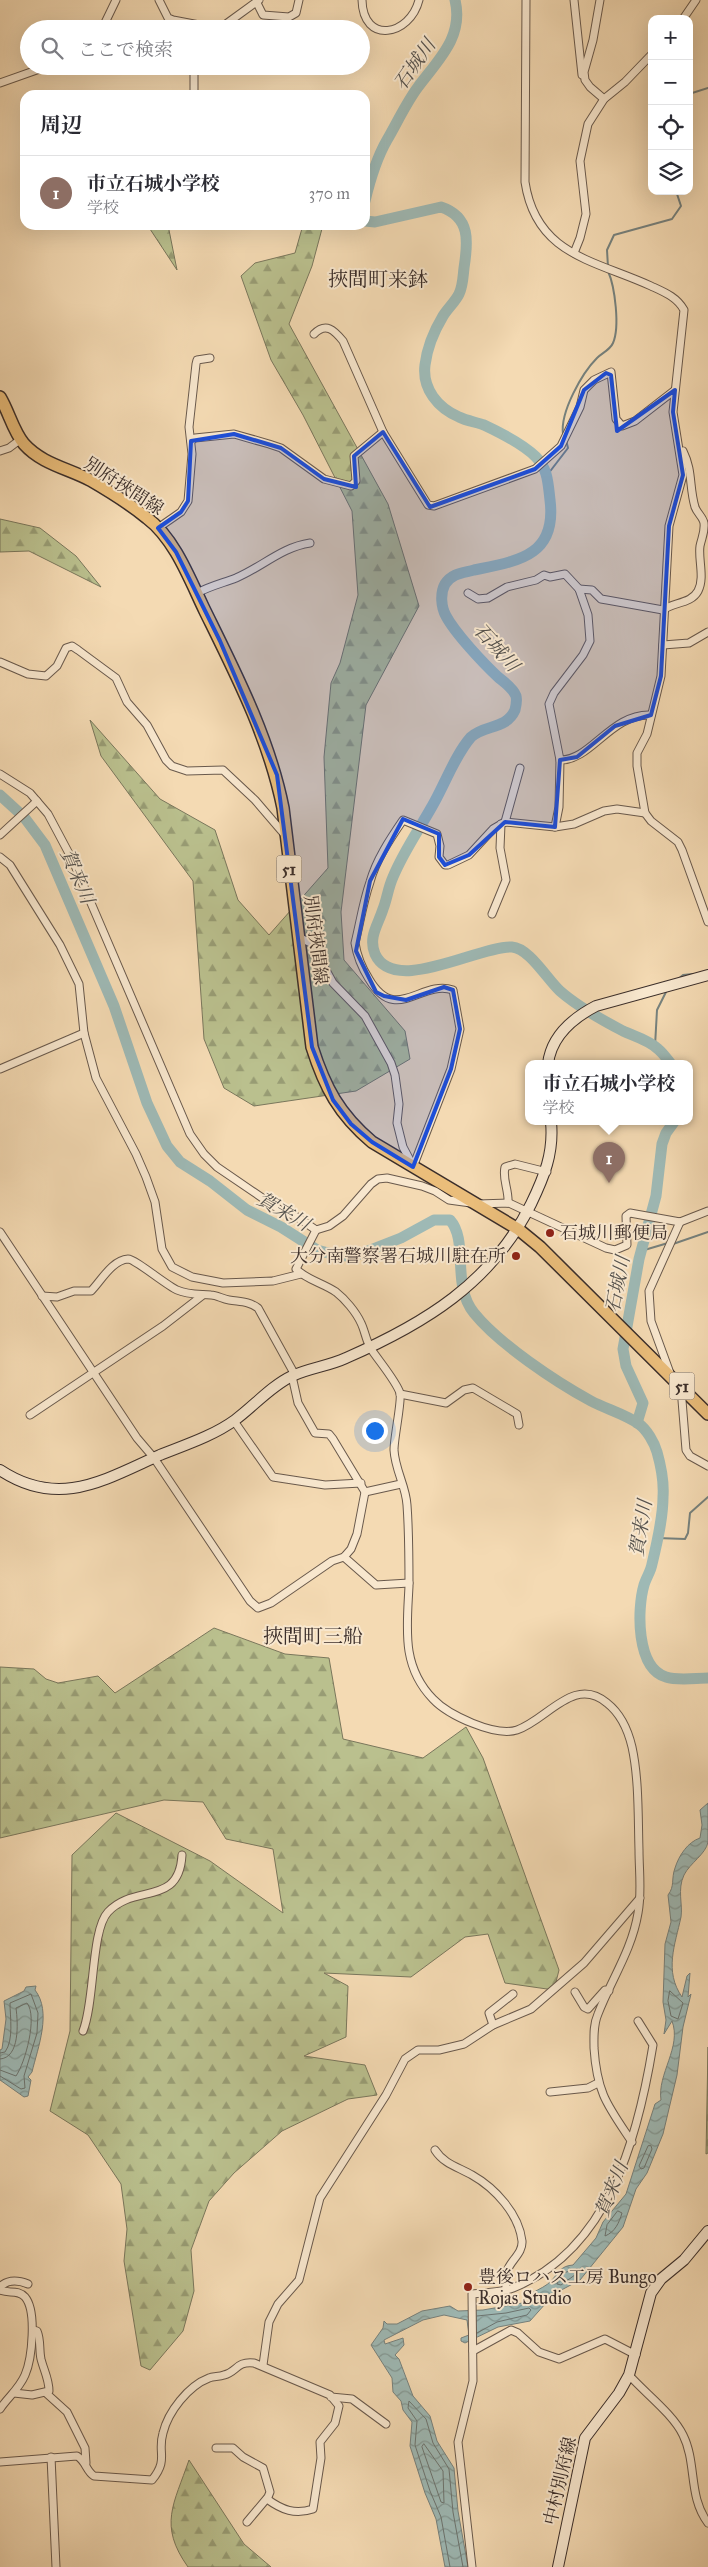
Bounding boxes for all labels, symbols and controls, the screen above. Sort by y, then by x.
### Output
map controls [648,15,693,195]
button: + [648,15,693,60]
search box [20,20,370,75]
water label: 石城川 [389,33,441,94]
icon: search [38,34,66,62]
text: ここで検索 [78,38,173,61]
button: − [648,60,693,105]
button: locate [648,105,693,150]
text: 周辺 [40,112,82,138]
button: layers [648,150,693,195]
text: 市立石城小学校 [87,172,220,195]
text: 1 [53,184,59,203]
text: 370 m [309,184,350,203]
text: 学校 [87,198,119,217]
district label: 挾間町来鉢 [328,267,428,291]
street label: 別府挾間線 [80,452,168,520]
water label: 石城川 [469,618,526,678]
water label: 賀来川 [56,845,100,909]
road number: 51 [276,856,302,882]
street label: 別府挾間線 [300,894,332,986]
popup [525,1060,693,1125]
text: 市立石城小学校 [542,1072,676,1095]
text: 学校 [542,1098,575,1117]
pin: 1 [593,1142,625,1183]
water label: 賀来川 [253,1187,316,1237]
place label: 石城川郵便局 [560,1222,668,1244]
marker: 石城川郵便局 [544,1227,556,1239]
place label: 大分南警察署石城川駐在所 [290,1245,506,1267]
marker: 大分南警察署石城川駐在所 [510,1250,522,1262]
water label: 石城川 [601,1252,635,1314]
road number: 51 [670,1372,694,1400]
your location [362,1418,388,1444]
water label: 賀来川 [625,1496,657,1558]
district label: 挾間町三船 [263,1624,363,1648]
water label: 賀来川 [590,2157,634,2220]
place label: 豊後ロハス工房 Bungo Rojas Studio [478,2266,657,2309]
marker: 豊後ロハス工房 Bungo Rojas Studio [462,2281,474,2293]
street label: 中村別府線 [539,2435,581,2527]

